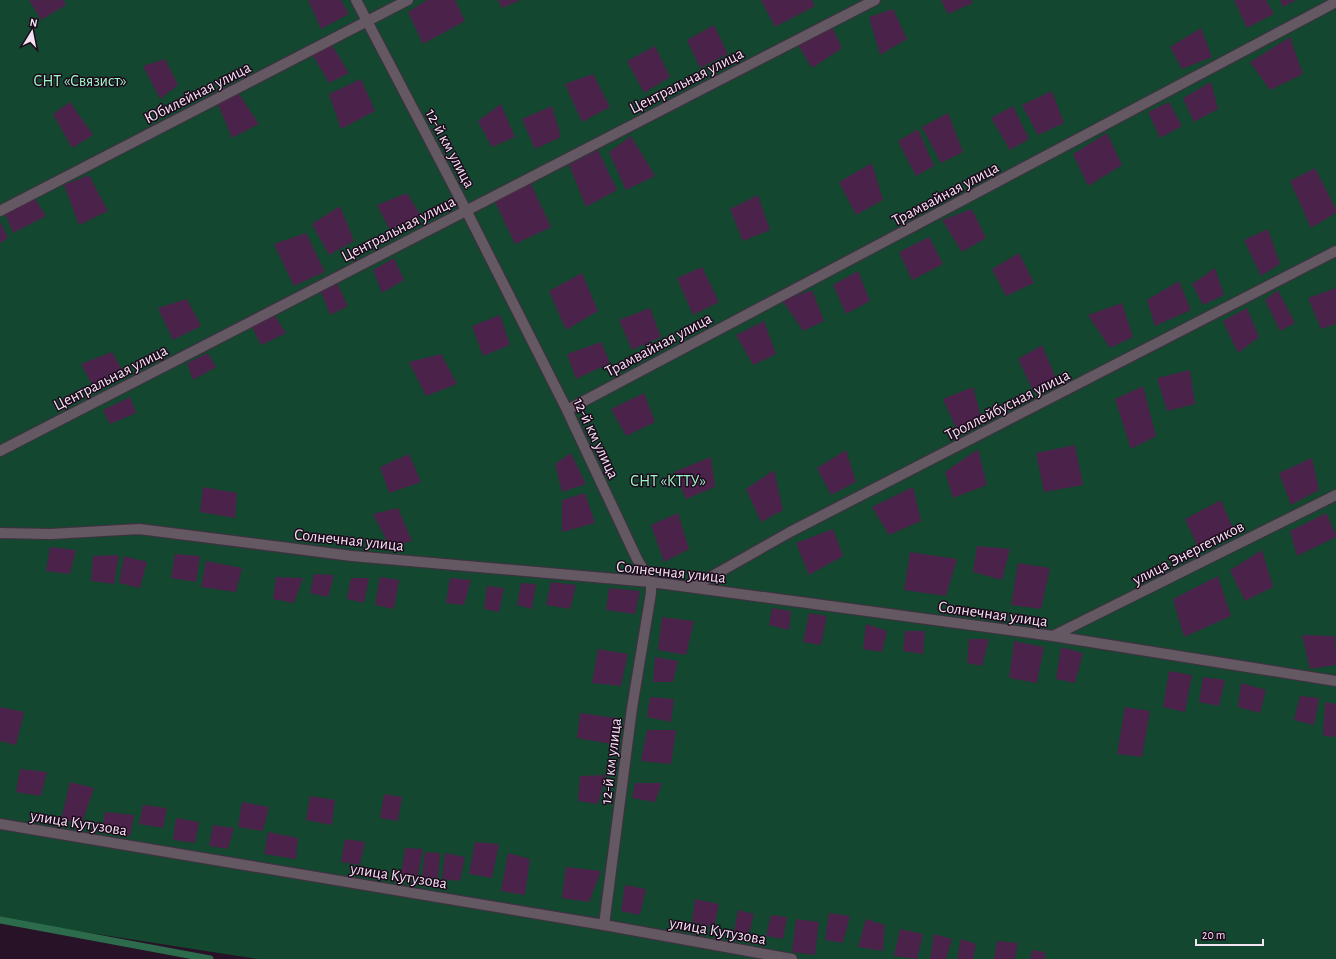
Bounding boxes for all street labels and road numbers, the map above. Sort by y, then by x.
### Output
street label: Центральная улица [627,45,747,117]
street label: Юбилейная улица [142,59,254,128]
street label: 12-й км улица [422,106,478,191]
street label: Трамвайная улица [890,159,1002,230]
street label: Центральная улица [339,193,459,265]
street label: Трамвайная улица [603,310,715,381]
street label: Центральная улица [51,342,171,414]
street label: Троллейбусная улица [943,367,1073,444]
street label: 12-й км улица [570,396,622,482]
street label: улица Энергетиков [1129,518,1247,589]
street label: Солнечная улица [293,526,405,555]
street label: Солнечная улица [615,558,727,587]
street label: Солнечная улица [937,598,1049,631]
street label: 12-й км улица [598,717,625,805]
street label: улица Кутузова [28,807,128,840]
street label: улица Кутузова [348,860,448,893]
street label: улица Кутузова [667,914,767,948]

